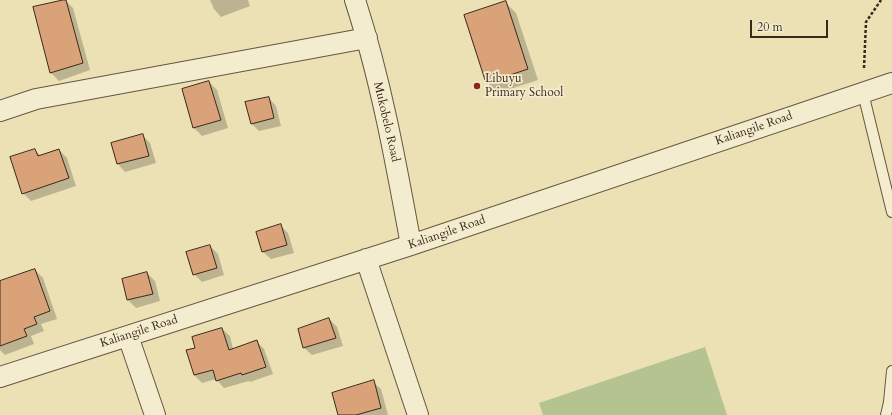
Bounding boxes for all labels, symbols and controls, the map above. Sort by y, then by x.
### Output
scale bar [752,12,830,38]
text: 20 m [757,19,783,35]
place label: Libuyu Primary School [485,72,563,100]
street label: Mukobelo Road [370,81,402,163]
marker: Libuyu Primary School [472,81,482,91]
street label: Kaliangile Road [713,109,795,149]
street label: Kaliangile Road [406,213,488,253]
street label: Kaliangile Road [98,313,180,351]

